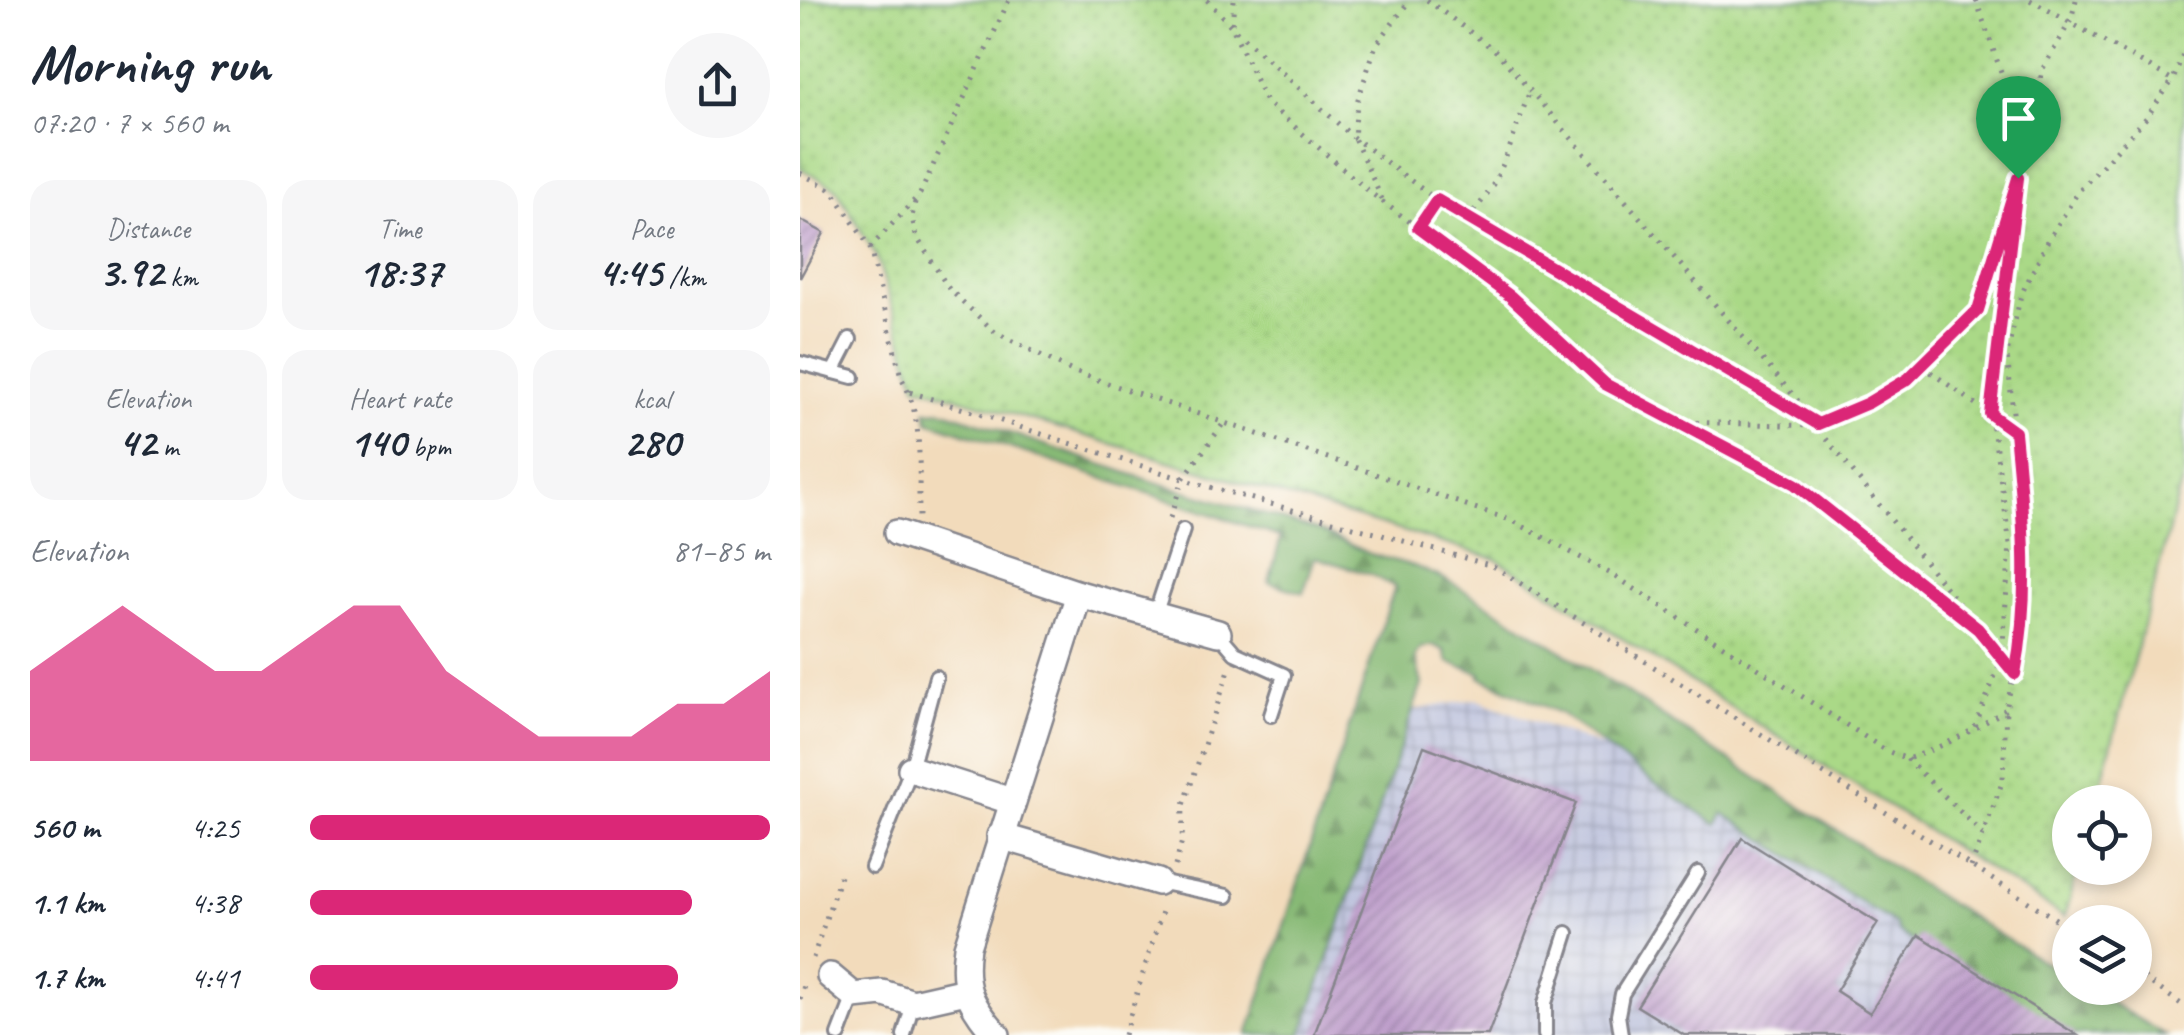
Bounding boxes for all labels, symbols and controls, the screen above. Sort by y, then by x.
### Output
text: Morning run [30,29,270,99]
button: share [665,33,770,138]
pin [1976,76,2061,179]
icon: arrive [1991,91,2046,146]
text: 07:20 · 7 × 560 m [30,102,228,143]
text: Distance [107,211,190,246]
text: Time [379,211,421,246]
text: Pace [630,211,673,246]
text: 3.92 [99,246,164,299]
text: 18:37 [358,246,442,299]
text: 4:45 [598,246,662,299]
text: km [164,259,198,294]
text: /km [662,259,706,294]
text: Elevation [105,381,191,416]
text: Heart rate [349,381,451,416]
text: kcal [633,381,670,416]
text: 42 [118,416,156,469]
text: 140 [349,416,406,469]
text: 280 [623,416,680,469]
text: m [156,429,178,464]
text: bpm [406,429,451,464]
text: Elevation [30,530,128,571]
text: 81–85 m [672,530,770,571]
map controls [2052,785,2152,1005]
button: locate [2052,785,2152,885]
text: 560 m [30,807,99,848]
text: 4:25 [190,807,240,848]
text: 1.1 km [30,882,104,923]
text: 4:38 [190,882,240,923]
button: layers [2052,905,2152,1005]
text: 1.7 km [30,957,104,998]
text: 4:41 [190,957,240,998]

